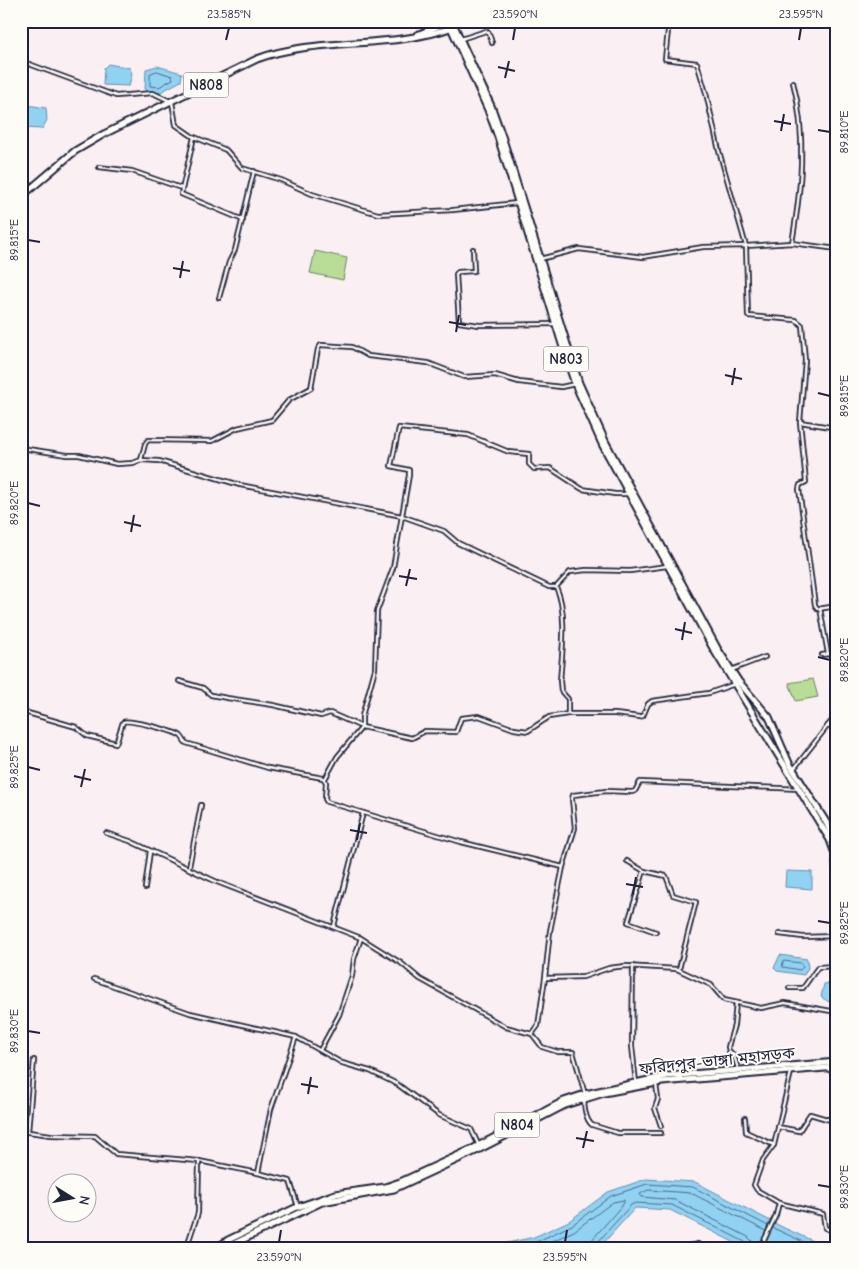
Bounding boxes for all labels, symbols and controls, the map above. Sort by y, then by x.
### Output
text: 23.585°N [207,7,251,21]
text: 23.590°N [492,7,538,21]
text: 23.595°N [779,7,823,21]
road number: N808 [184,72,228,98]
text: 89.810°E [837,111,851,153]
text: 89.815°E [7,219,21,261]
road number: N803 [544,346,588,372]
text: 89.815°E [837,375,851,417]
text: 89.820°E [7,481,21,525]
text: 89.820°E [837,638,851,682]
text: 89.825°E [7,745,21,789]
text: 89.825°E [837,901,851,945]
text: 89.830°E [7,1009,21,1053]
street label: ফরিদপুর-ভাঙ্গা মহাসড়ক [637,1043,797,1078]
road number: N804 [494,1112,540,1138]
text: 89.830°E [837,1165,851,1209]
north arrow [48,1172,98,1222]
text: N [75,1194,93,1206]
text: 23.590°N [256,1250,302,1264]
text: 23.595°N [543,1250,587,1264]

